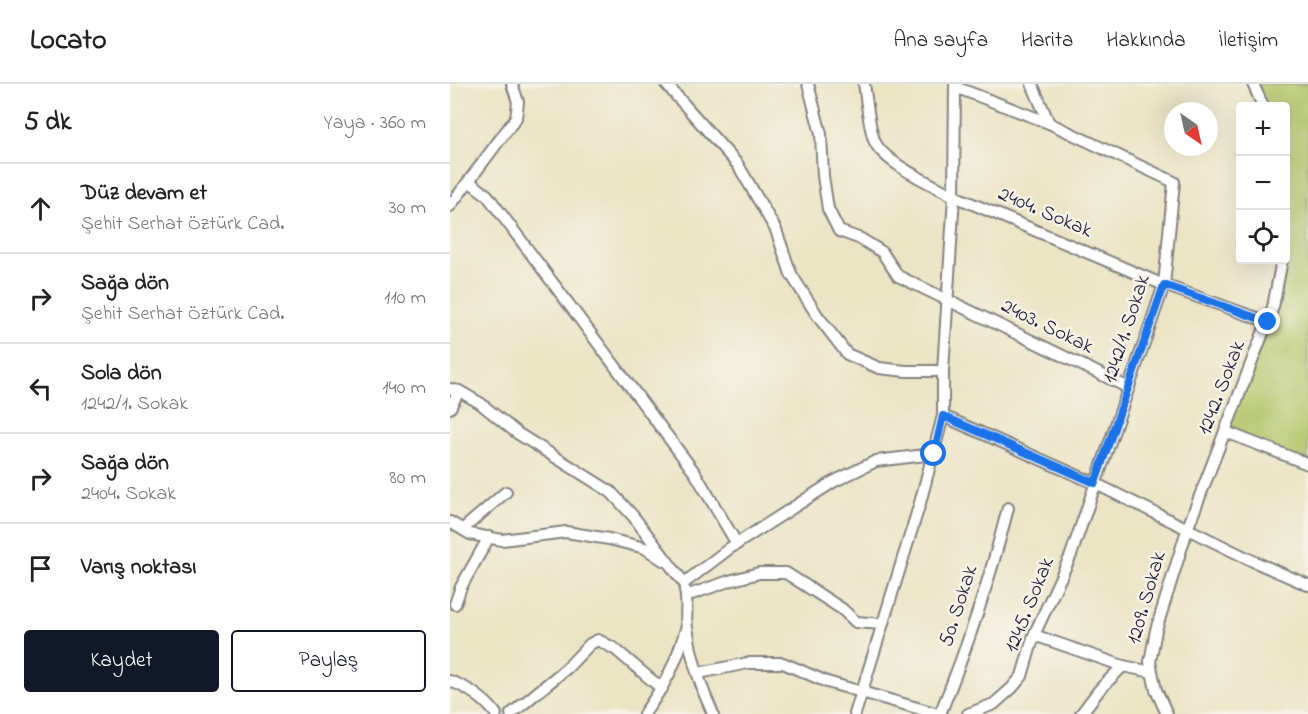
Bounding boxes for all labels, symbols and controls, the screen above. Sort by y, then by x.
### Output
text: Locato [30,21,106,62]
text: Ana sayfa [893,26,988,56]
text: Harita [1021,26,1073,56]
text: Hakkında [1106,26,1186,56]
text: İletişim [1219,26,1278,56]
north arrow [1164,102,1218,156]
map controls [1236,102,1290,264]
button: + [1236,102,1290,156]
text: 5 dk [24,104,71,142]
text: Yaya · 360 m [324,109,426,138]
button: − [1236,156,1290,210]
text: Düz devam et [81,178,207,210]
street label: 2404. Sokak [993,180,1098,247]
icon: ahead [24,192,57,225]
text: 30 m [389,194,426,223]
text: Şehit Serhat Öztürk Cad. [81,210,284,239]
button: locate [1236,210,1290,264]
text: Sağa dön [81,268,169,300]
street label: 1242/1. Sokak [1095,270,1159,387]
icon: right [24,282,57,315]
text: 110 m [384,284,426,313]
street label: 2403. Sokak [996,292,1099,363]
text: Şehit Serhat Öztürk Cad. [81,300,284,329]
route end [1254,308,1280,334]
street label: 1242. Sokak [1190,336,1254,440]
text: Sola dön [81,358,162,390]
icon: left [24,372,57,405]
text: 140 m [382,374,426,403]
text: 1242/1. Sokak [81,390,188,419]
route start [920,440,946,466]
text: Sağa dön [81,448,169,480]
icon: right [24,462,57,495]
text: 80 m [389,464,426,493]
text: 2404. Sokak [81,480,176,509]
street label: 1209. Sokak [1119,547,1175,648]
icon: arrive [24,552,57,585]
text: Varış noktası [81,552,196,584]
street label: 1245. Sokak [997,552,1063,657]
street label: 50. Sokak [932,561,987,651]
button: Kaydet [24,630,219,692]
button: Paylaş [231,630,426,692]

